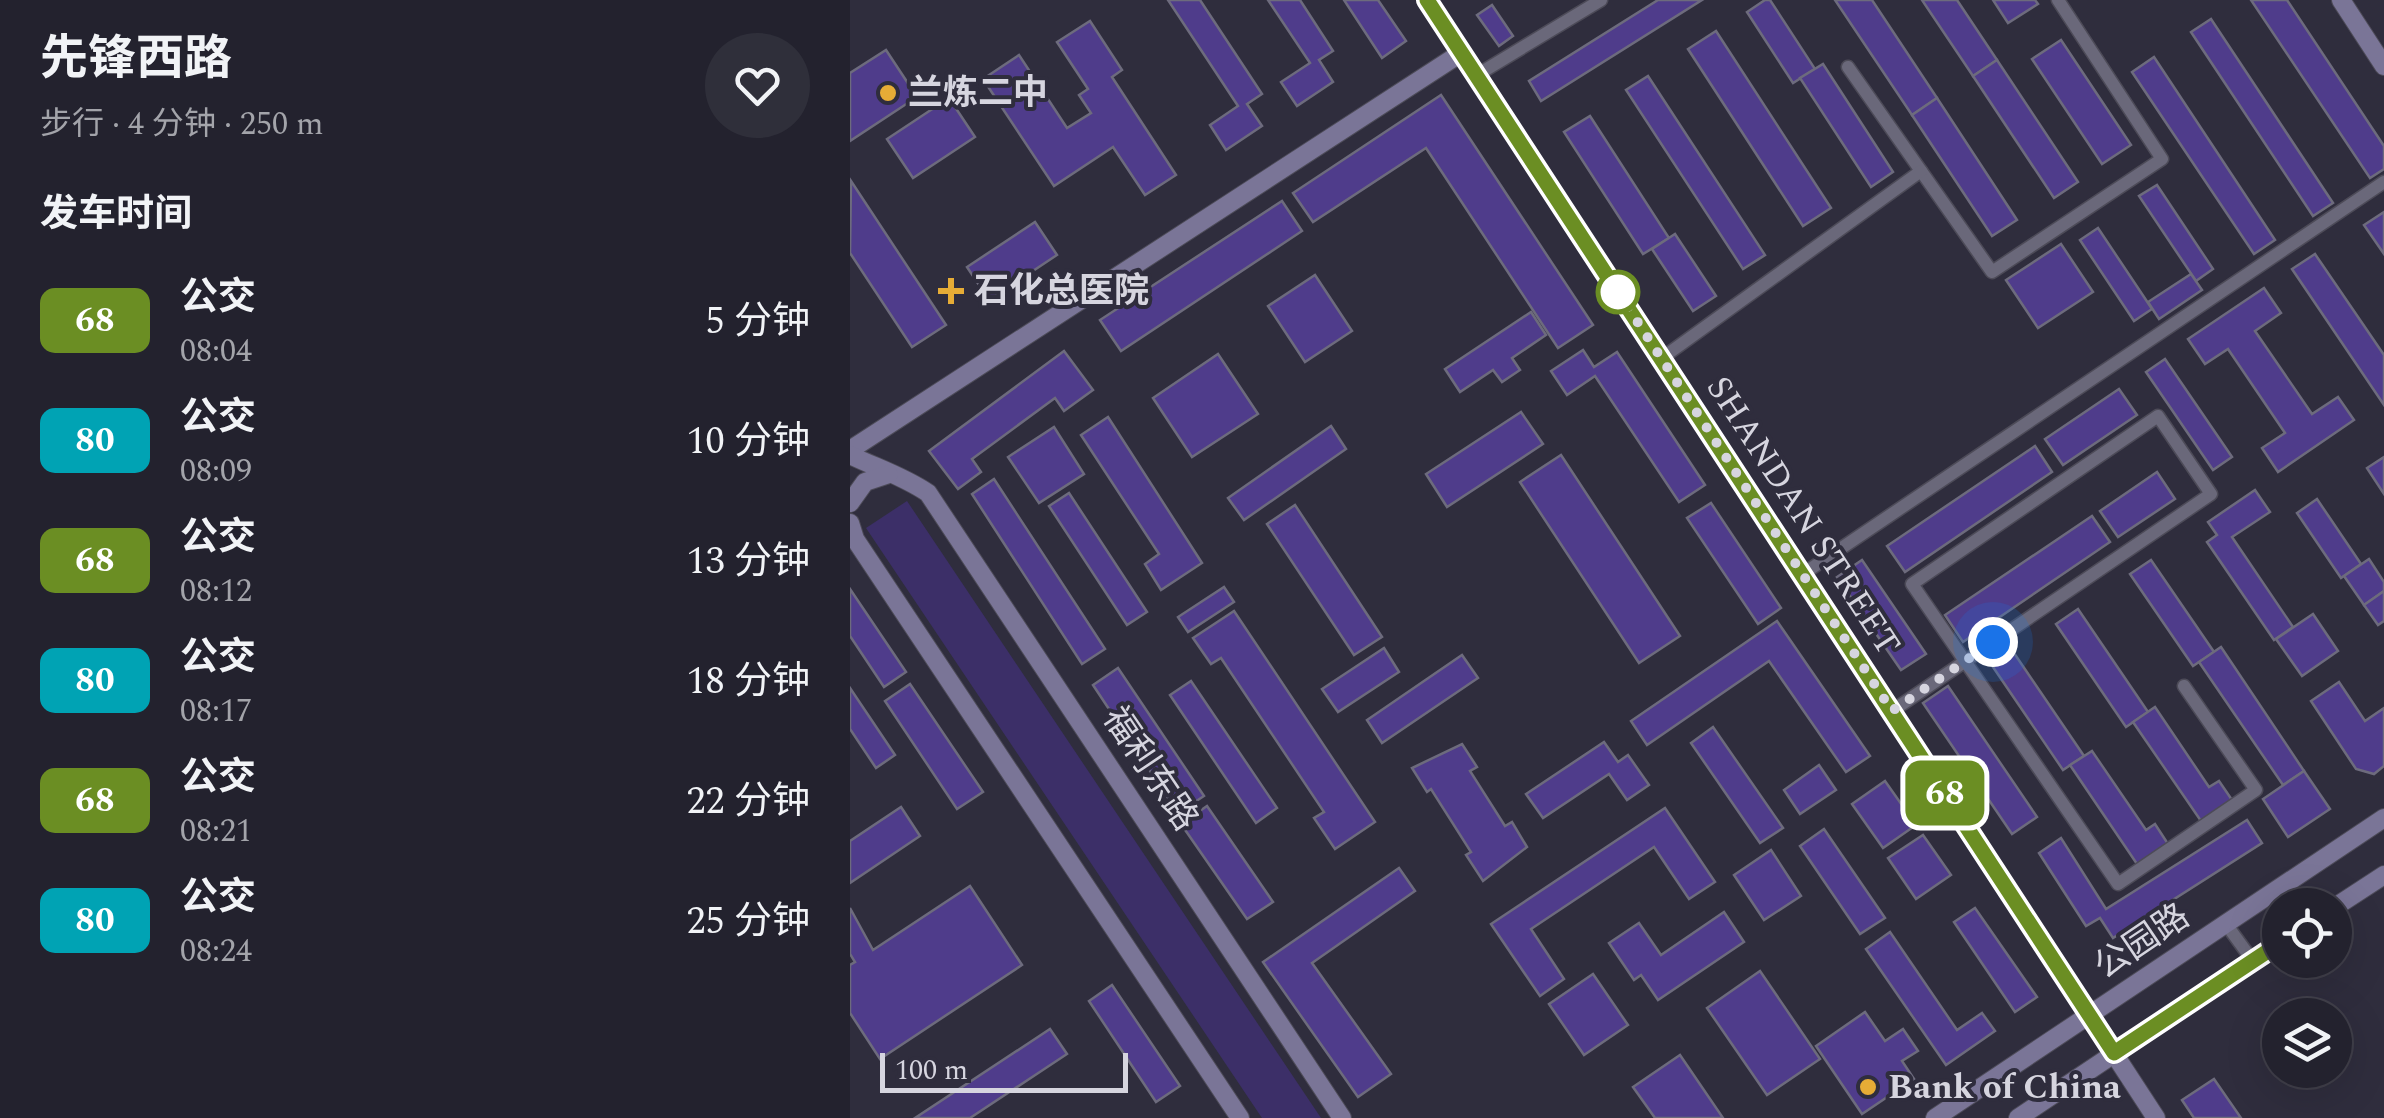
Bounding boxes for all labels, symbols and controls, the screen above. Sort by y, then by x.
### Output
text: 先锋西路 [40,23,232,96]
button: heart [705,33,810,138]
place label: 兰炼二中 [908,67,1048,120]
marker: 兰炼二中 [877,82,899,104]
text: 步行 · 4 分钟 · 250 m [40,100,324,149]
text: 发车时间 [40,186,192,244]
place label: 石化总医院 [974,265,1149,318]
text: 公交 [180,269,256,327]
unlabelled marker [1597,271,1639,313]
marker: 石化总医院 [938,278,964,304]
text: 5 分钟 [705,293,810,351]
text: 68 [75,294,115,347]
text: 08:04 [180,327,252,376]
street label: SHANDAN STREET [1692,366,1914,666]
text: 公交 [180,389,256,447]
text: 10 分钟 [686,413,810,471]
text: 80 [75,414,115,467]
text: 08:09 [180,447,252,496]
text: 公交 [180,509,256,567]
text: 13 分钟 [686,533,810,591]
text: 68 [75,534,115,587]
text: 08:12 [180,567,252,616]
your location [1968,617,2018,667]
text: 公交 [180,629,256,687]
text: 18 分钟 [686,653,810,711]
text: 80 [75,654,115,707]
text: 08:17 [180,687,252,736]
street label: 福利东路 [1089,696,1211,842]
text: 公交 [180,749,256,807]
line badge: 68 [1900,760,1990,826]
text: 68 [1925,767,1965,820]
text: 22 分钟 [686,773,810,831]
text: 68 [75,774,115,827]
text: 08:21 [180,807,252,856]
text: 公交 [180,869,256,927]
map controls [2262,888,2352,1088]
button: locate [2262,888,2352,978]
street label: 公园路 [2084,891,2200,993]
text: 25 分钟 [686,893,810,951]
text: 80 [75,894,115,947]
text: 08:24 [180,927,252,976]
button: layers [2262,998,2352,1088]
scale bar [880,1048,1128,1092]
text: 100 m [895,1049,968,1092]
place label: Bank of China [1888,1061,2121,1114]
marker: Bank of China [1857,1076,1879,1098]

